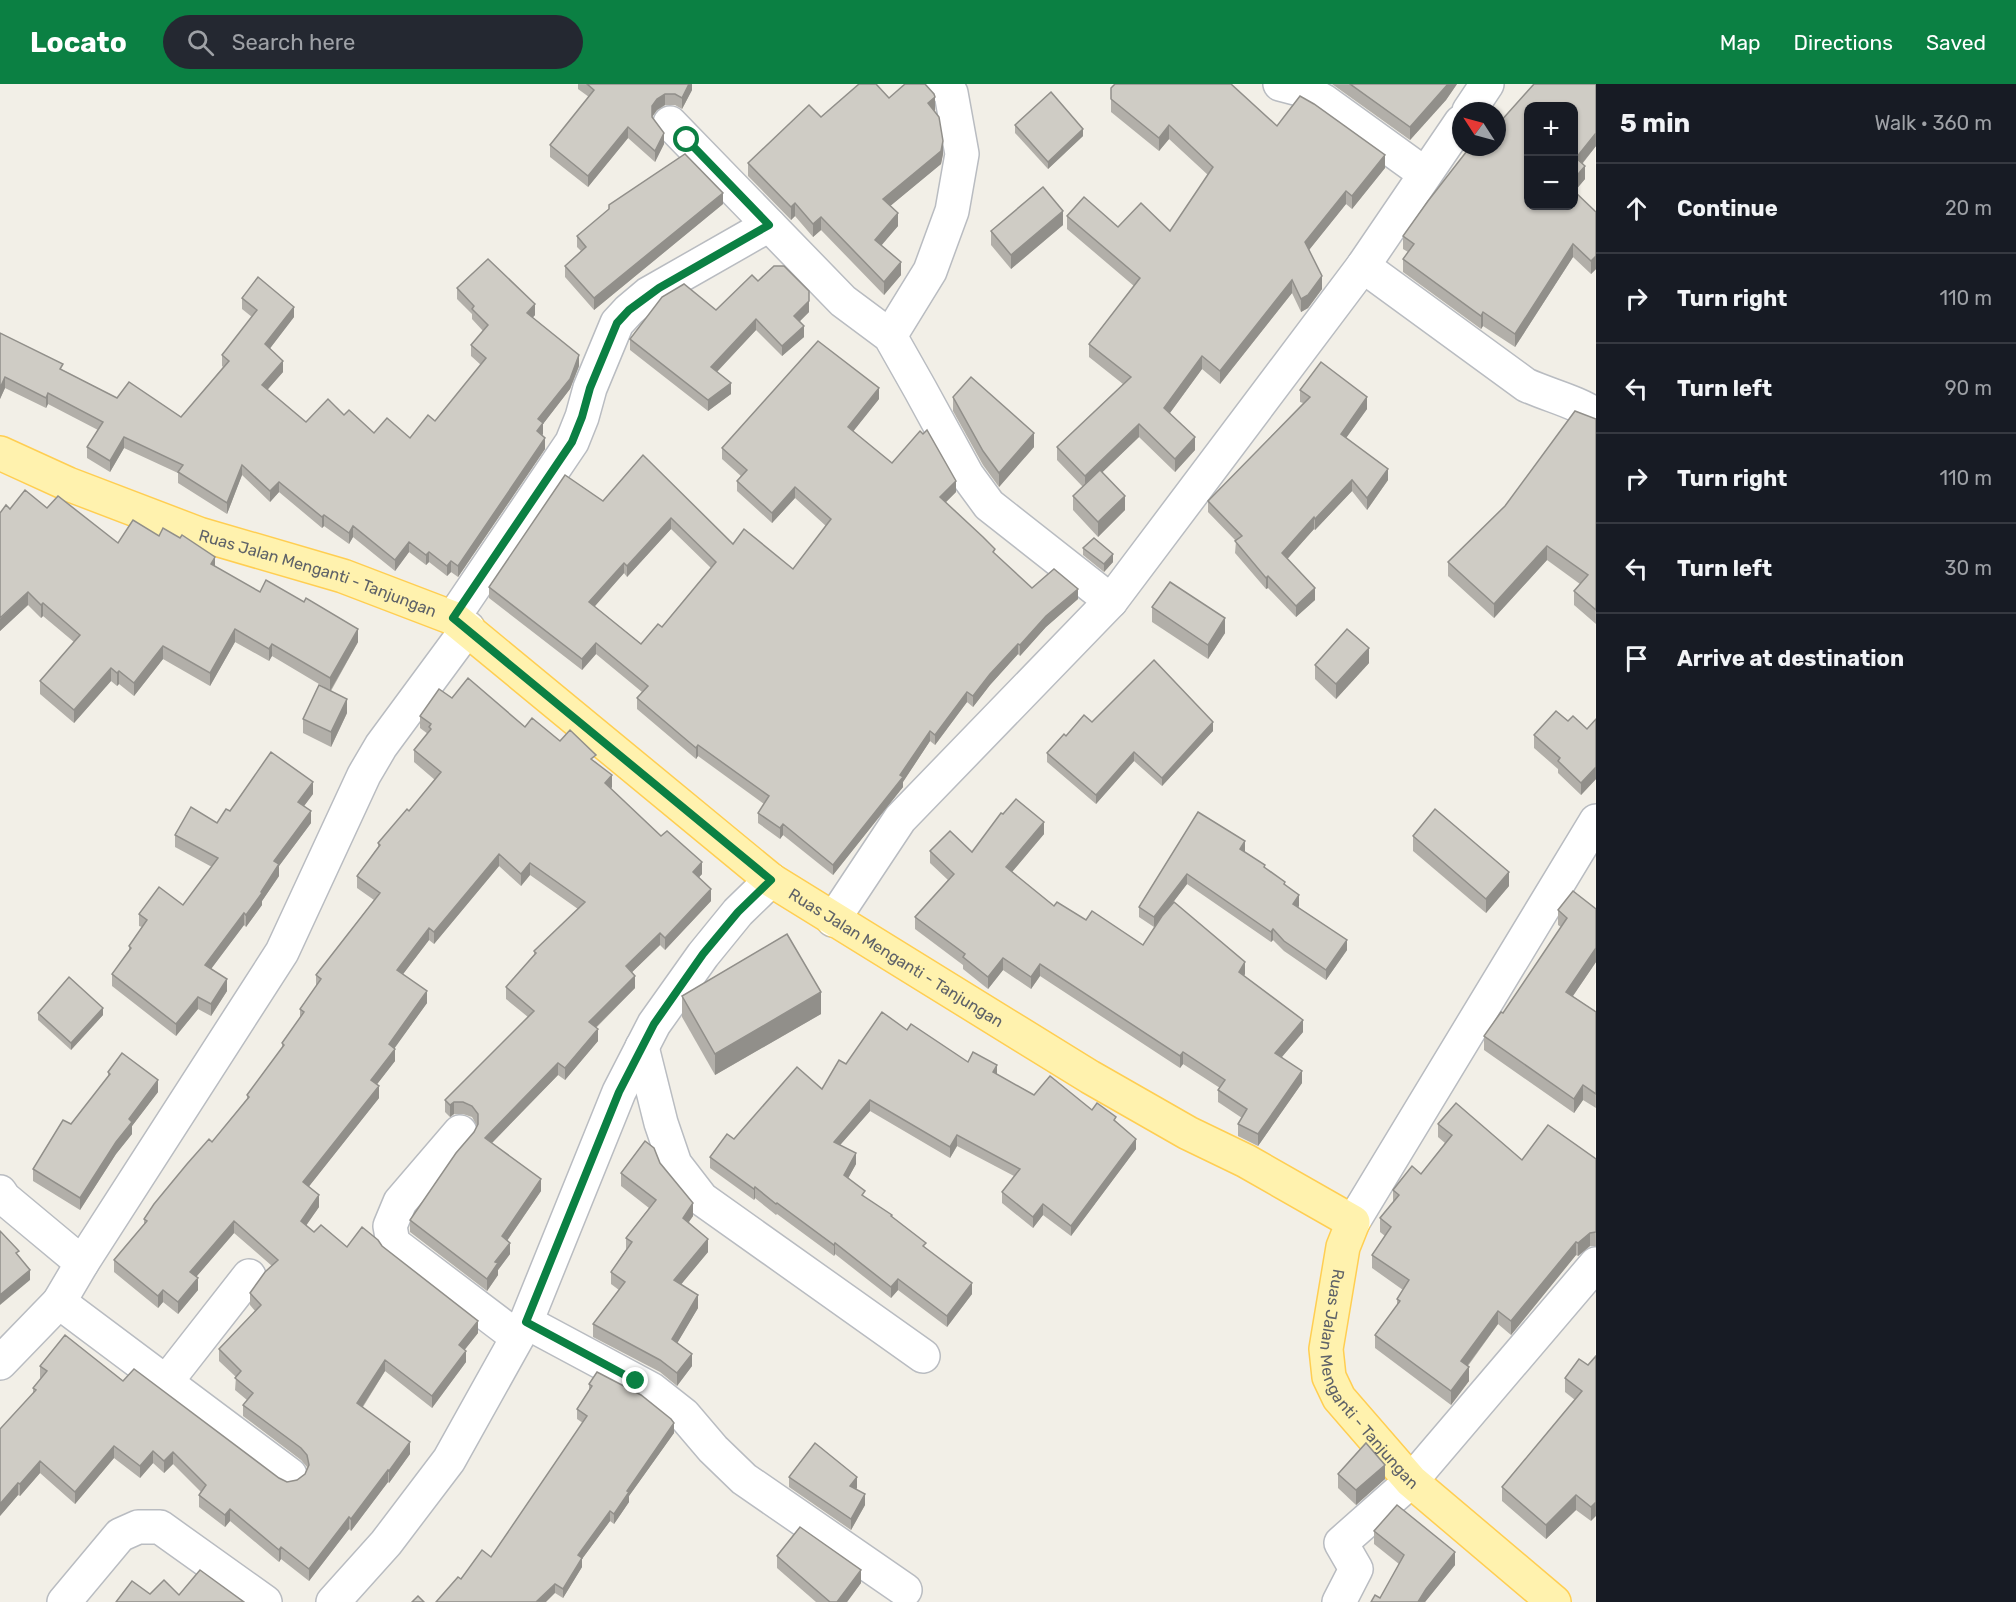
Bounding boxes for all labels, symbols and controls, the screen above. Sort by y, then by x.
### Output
search box [163,15,583,69]
text: Locato [30,26,127,59]
icon: search [184,26,217,59]
text: Search here [232,29,355,56]
text: Map [1720,30,1761,55]
text: Directions [1794,30,1893,55]
text: Saved [1926,30,1986,55]
north arrow [1452,102,1506,156]
map controls [1524,102,1578,210]
button: + [1524,102,1578,156]
text: 5 min [1620,108,1690,139]
text: Walk · 360 m [1875,111,1992,135]
route start [673,126,699,152]
button: − [1524,156,1578,210]
icon: ahead [1620,192,1653,225]
text: Continue [1677,195,1778,222]
text: 20 m [1945,196,1992,220]
icon: right [1620,282,1653,315]
text: Turn right [1677,285,1787,312]
text: 110 m [1940,286,1992,310]
icon: left [1620,372,1653,405]
text: Turn left [1677,375,1772,402]
text: 90 m [1945,376,1992,400]
icon: right [1620,462,1653,495]
text: Turn right [1677,465,1787,492]
text: 110 m [1940,466,1992,490]
street label: Ruas Jalan Menganti - Tanjungan [197,526,439,621]
icon: left [1620,552,1653,585]
text: Turn left [1677,555,1772,582]
text: 30 m [1945,556,1992,580]
icon: arrive [1620,642,1653,675]
text: Arrive at destination [1677,645,1904,672]
street label: Ruas Jalan Menganti - Tanjungan [785,884,1007,1031]
street label: Ruas Jalan Menganti - Tanjungan [1316,1268,1422,1493]
route end [622,1367,648,1393]

